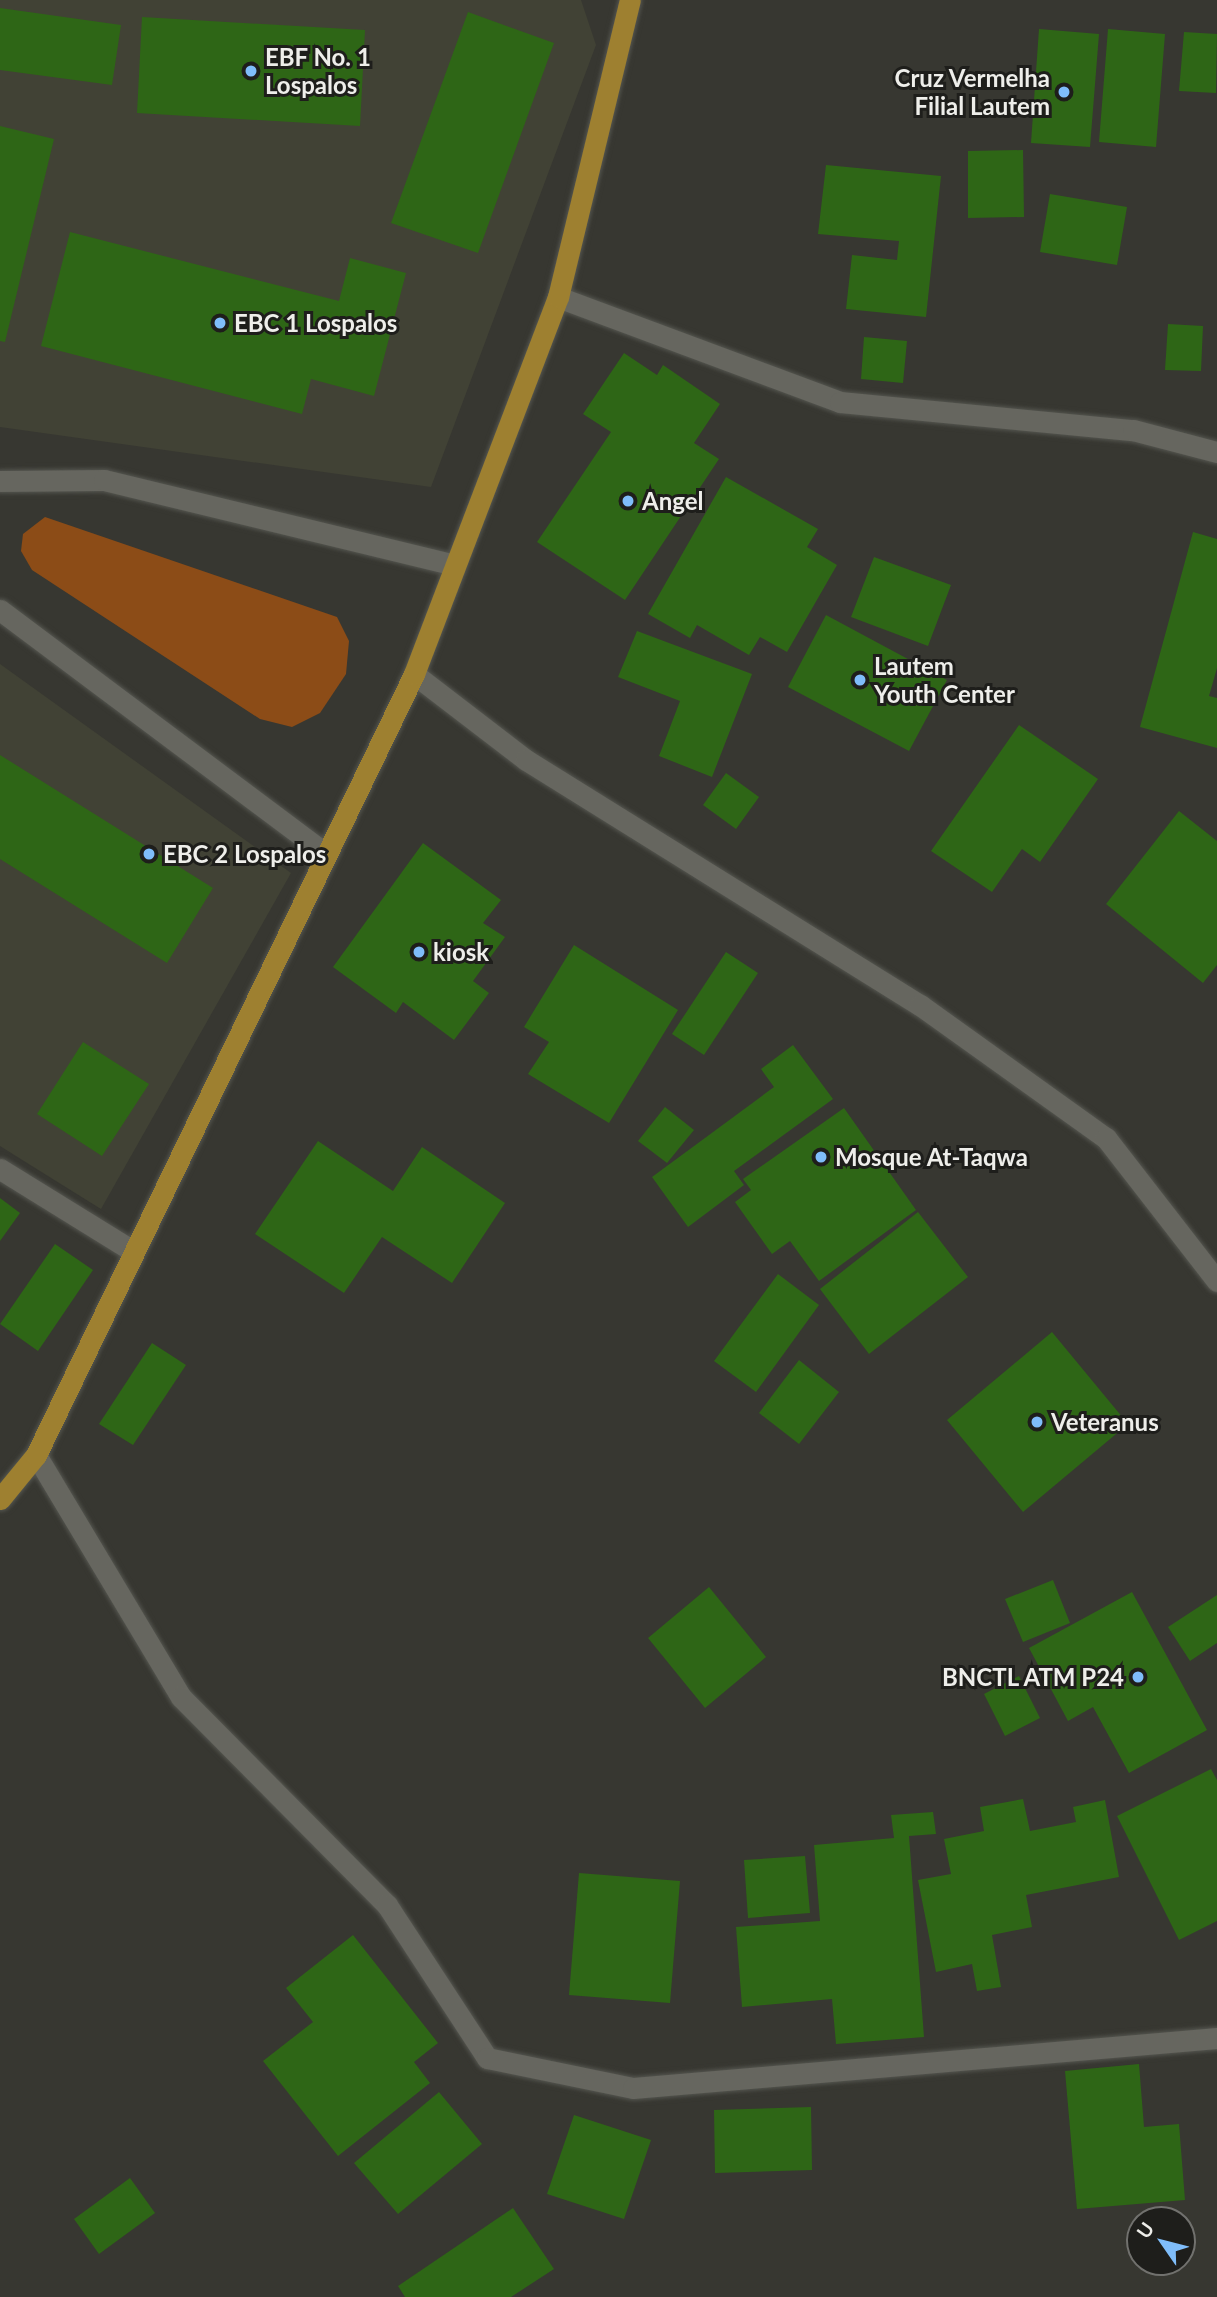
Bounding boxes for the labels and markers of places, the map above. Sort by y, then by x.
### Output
place label: EBF No. 1 Lospalos [265,43,371,99]
marker: EBF No. 1 Lospalos [243,63,259,79]
place label: Cruz Vermelha Filial Lautem [894,64,1050,120]
marker: Cruz Vermelha Filial Lautem [1056,84,1072,100]
place label: EBC 1 Lospalos [234,309,397,337]
marker: EBC 1 Lospalos [212,315,228,331]
place label: Angel [642,487,703,515]
marker: Angel [620,493,636,509]
place label: Lautem Youth Center [874,652,1015,708]
marker: Lautem Youth Center [852,672,868,688]
place label: EBC 2 Lospalos [163,840,326,868]
marker: EBC 2 Lospalos [141,846,157,862]
place label: kiosk [433,938,489,966]
marker: kiosk [411,944,427,960]
place label: Mosque At-Taqwa [835,1143,1029,1171]
marker: Mosque At-Taqwa [813,1149,829,1165]
place label: Veteranus [1051,1408,1159,1436]
marker: Veteranus [1029,1414,1045,1430]
place label: BNCTL ATM P24 [941,1663,1124,1691]
marker: BNCTL ATM P24 [1130,1669,1146,1685]

